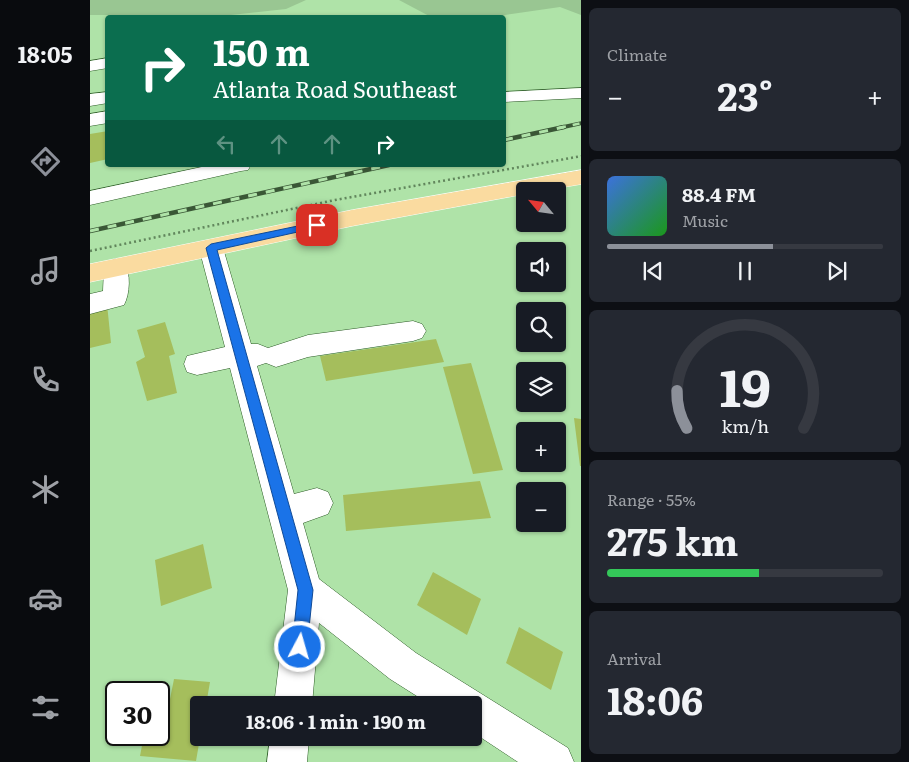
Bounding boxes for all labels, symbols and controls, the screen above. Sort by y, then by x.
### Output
text: 150 m [213,25,310,77]
icon: right [130,35,195,100]
text: 18:05 [18,37,72,70]
text: Climate [607,42,667,66]
text: 23° [717,66,773,123]
text: Atlanta Road Southeast [213,72,457,105]
text: − [607,74,623,116]
text: + [867,74,883,116]
icon: left [212,130,240,158]
icon: ahead [265,130,293,158]
icon: ahead [318,130,346,158]
icon: right [371,130,399,158]
icon: directions [28,144,63,179]
text: 88.4 FM [682,180,756,208]
north arrow [516,182,566,232]
map controls [516,182,566,532]
pin [296,204,338,246]
text: Music [682,208,728,232]
icon: arrive [303,211,331,239]
button: sound [516,242,566,292]
icon: music [28,253,63,288]
icon: previous [639,257,667,285]
icon: pause [731,257,759,285]
icon: next [823,257,851,285]
button: search [516,302,566,352]
text: 19 [719,346,771,423]
icon: phone [28,362,63,397]
button: layers [516,362,566,412]
text: km/h [721,412,769,439]
button: + [516,422,566,472]
icon: climate [28,472,63,507]
button: − [516,482,566,532]
text: Range · 55% [607,487,696,511]
text: 275 km [607,511,739,568]
icon: car [28,581,63,616]
position arrow [273,620,325,672]
text: Arrival [607,646,662,670]
text: 18:06 [607,670,703,727]
speed limit sign: 30 [105,681,170,746]
icon: filters [28,690,63,725]
text: 18:06 · 1 min · 190 m [246,707,426,735]

